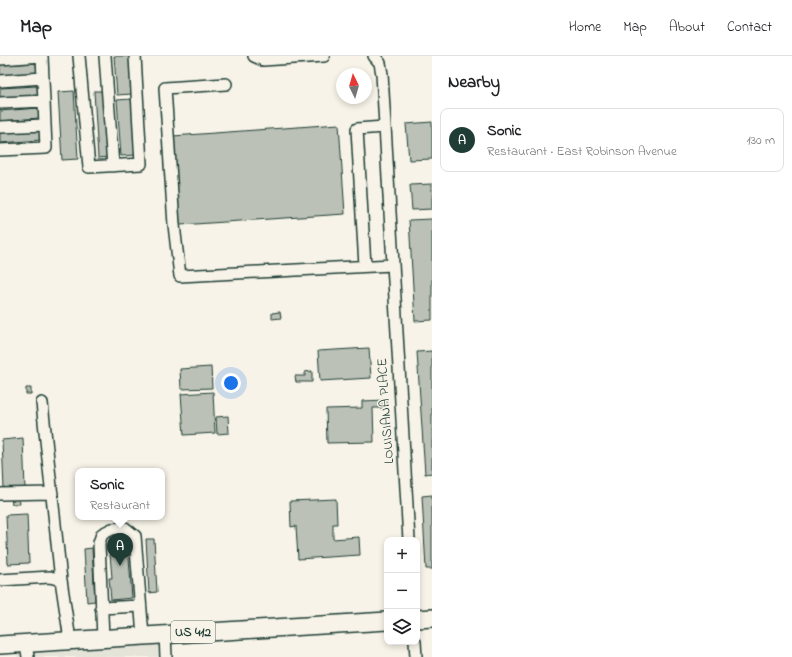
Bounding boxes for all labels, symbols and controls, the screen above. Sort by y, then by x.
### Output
text: Map [20,14,52,41]
text: Home [569,17,601,38]
text: Map [623,17,647,38]
text: About [669,17,705,38]
text: Contact [727,17,772,38]
north arrow [336,68,372,104]
text: Nearby [448,70,500,95]
text: Sonic [487,120,521,142]
text: A [458,131,466,150]
text: 130 m [747,131,775,150]
text: Restaurant · East Robinson Avenue [487,142,677,161]
street label: LOUISIANA PLACE [372,357,400,465]
your location [221,373,241,393]
popup [75,468,165,520]
text: Sonic [90,474,124,496]
text: Restaurant [90,496,150,515]
pin: A [107,533,133,566]
map controls [384,537,420,645]
button: + [384,537,420,573]
button: − [384,573,420,609]
button: layers [384,609,420,645]
road number: US 412 [171,621,215,643]

